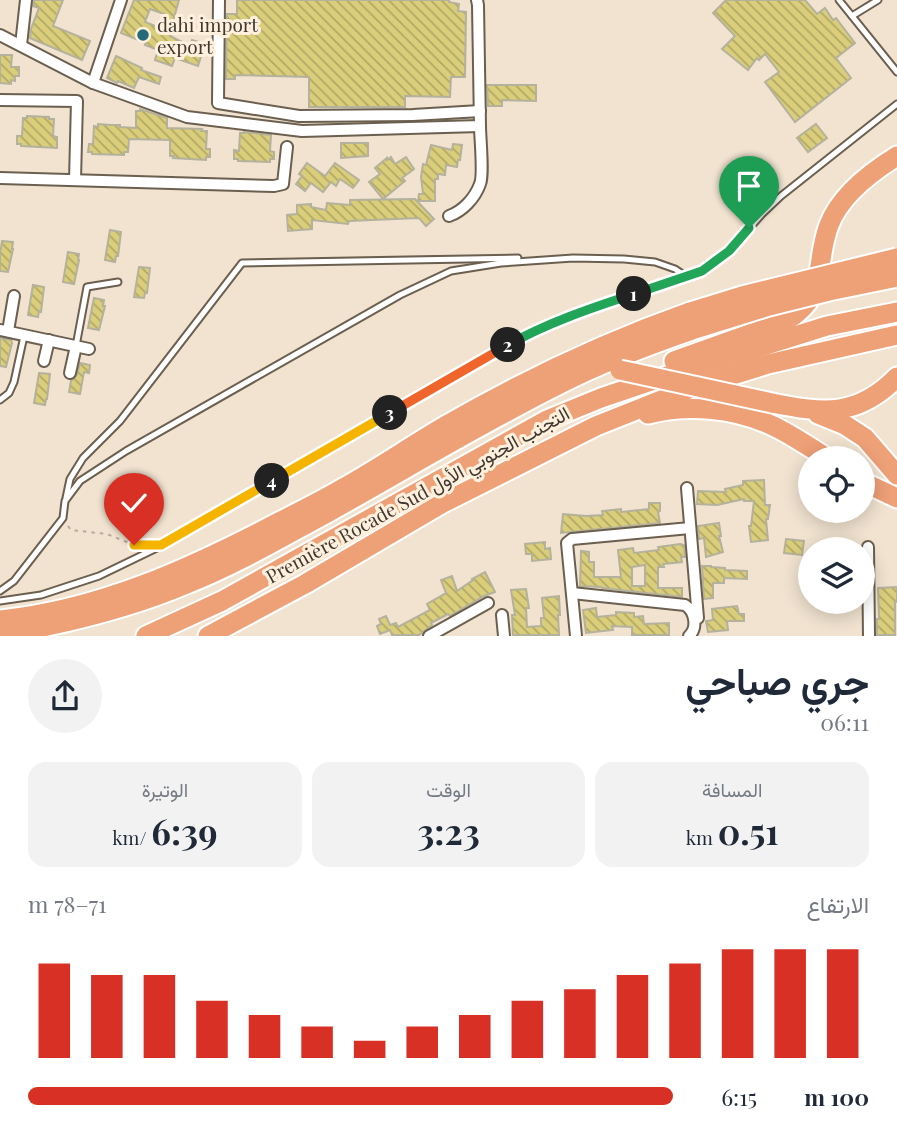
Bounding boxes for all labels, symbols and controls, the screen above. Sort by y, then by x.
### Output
place label: dahi import export [157,11,258,59]
marker: dahi import export [135,27,151,43]
pin [719,156,779,228]
icon: arrive [730,167,768,205]
pin: 1 [616,276,652,312]
text: 1 [630,280,637,306]
pin: 2 [490,328,526,362]
text: 2 [503,331,512,357]
pin: 3 [372,396,408,430]
street label: Première Rocade Sud التجنب الجنوبي الأول [260,399,575,592]
text: 3 [385,399,394,425]
map controls [798,446,875,614]
button: locate [798,446,875,523]
pin: 4 [254,463,290,498]
text: 4 [266,467,277,493]
pin [104,473,164,545]
icon: check [115,484,153,522]
button: layers [798,537,875,614]
text: جري صباحي [685,654,869,705]
button: share [28,659,102,733]
text: 06:11 [820,706,869,737]
text: الوتيرة [142,776,188,802]
text: الوقت [426,776,471,802]
text: المسافة [702,776,762,802]
text: 6:39 [151,807,218,854]
text: 3:23 [417,807,480,854]
text: 0.51 [718,807,779,854]
text: /km [112,824,151,850]
text: km [686,824,718,850]
text: 71–78 m [28,888,106,919]
text: الارتفاع [807,888,869,919]
text: 6:15 [721,1081,757,1112]
text: 100 m [804,1081,869,1112]

